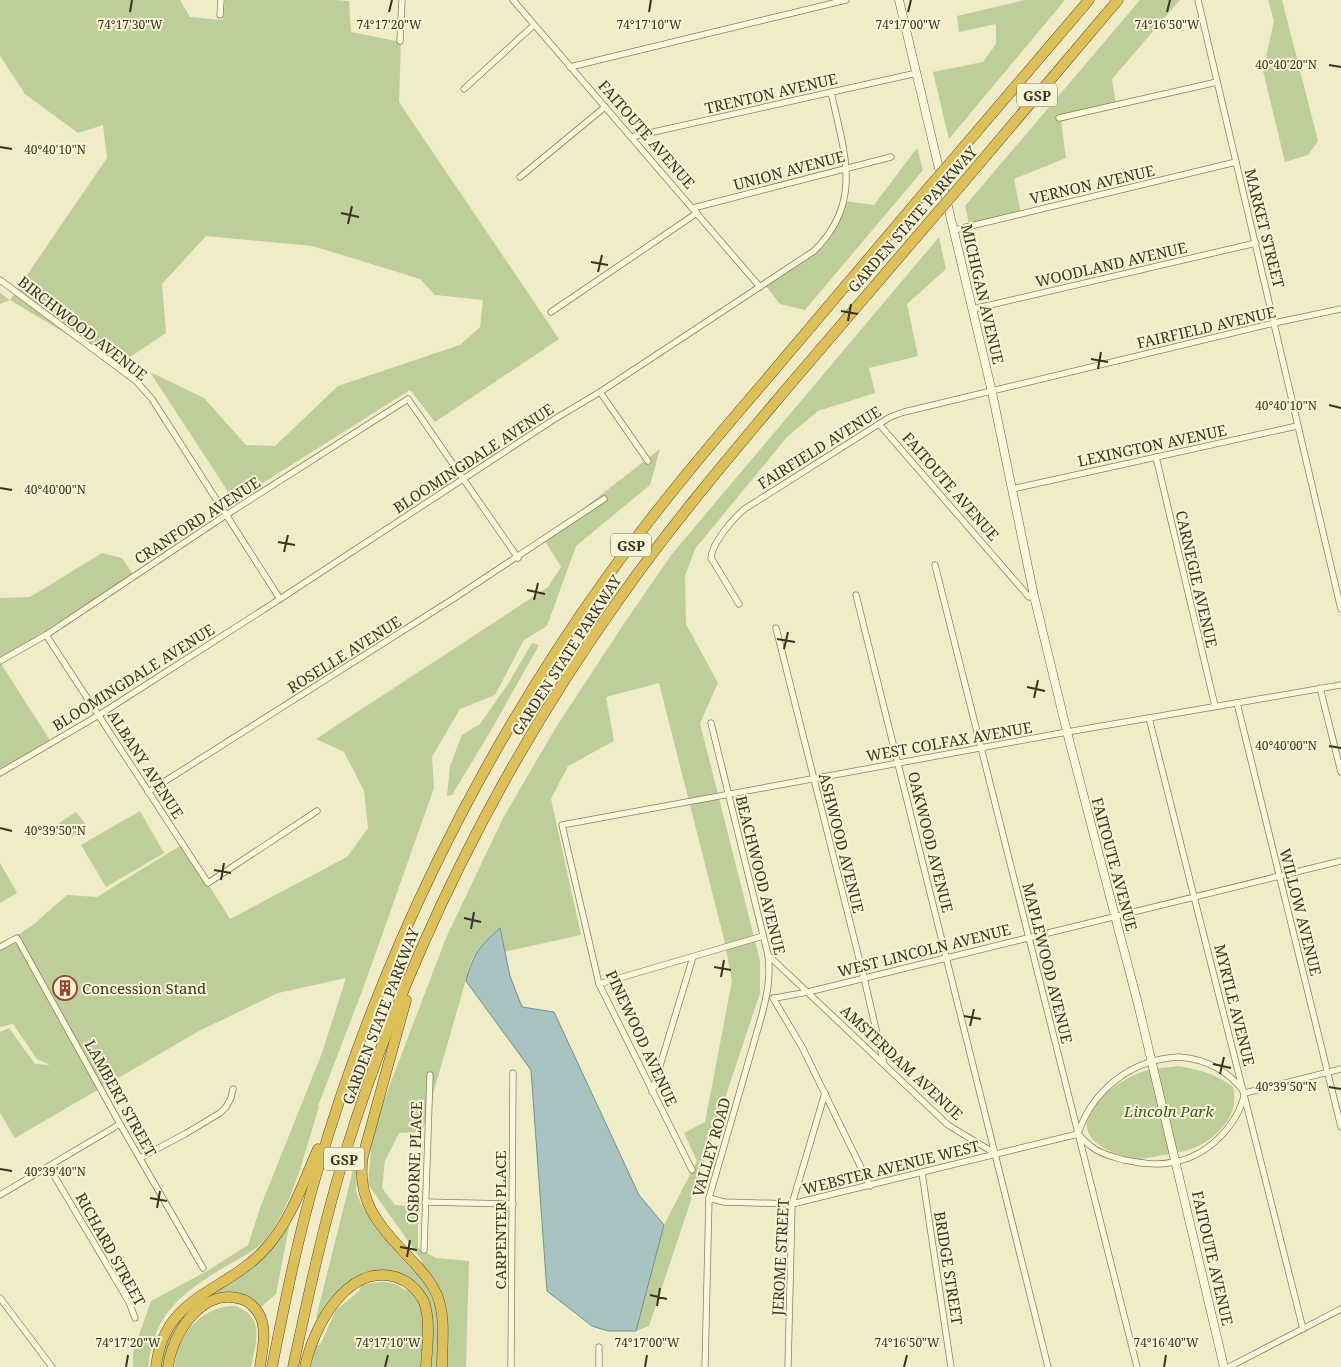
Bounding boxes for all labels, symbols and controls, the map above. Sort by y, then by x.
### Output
text: 74°17'30"W [97,16,163,33]
text: 74°17'20"W [356,16,422,33]
text: 74°17'10"W [616,16,682,33]
text: 74°17'00"W [875,16,941,33]
text: 74°16'50"W [1134,16,1200,33]
text: 40°40'20"N [1255,56,1317,73]
street label: TRENTON AVENUE [703,68,839,118]
street label: FAITOUTE AVENUE [594,76,700,192]
road number: GSP [1017,84,1057,106]
text: 40°40'10"N [24,141,86,158]
street label: GARDEN STATE PARKWAY [843,141,982,296]
street label: UNION AVENUE [731,146,847,194]
street label: VERNON AVENUE [1028,160,1156,208]
street label: MARKET STREET [1241,166,1289,290]
street label: MICHIGAN AVENUE [957,222,1009,366]
street label: WOODLAND AVENUE [1033,237,1189,291]
street label: BIRCHWOOD AVENUE [14,271,152,385]
street label: FAIRFIELD AVENUE [1135,301,1277,353]
text: 40°40'10"N [1255,397,1317,414]
street label: BLOOMINGDALE AVENUE [389,399,557,517]
street label: FAIRFIELD AVENUE [754,401,884,493]
street label: LEXINGTON AVENUE [1076,419,1228,471]
street label: FAITOUTE AVENUE [898,428,1004,544]
street label: CRANFORD AVENUE [130,472,264,568]
text: 40°40'00"N [24,481,86,498]
street label: CARNEGIE AVENUE [1171,508,1223,650]
road number: GSP [611,534,651,556]
street label: GARDEN STATE PARKWAY [506,570,626,739]
street label: ROSELLE AVENUE [283,611,405,697]
street label: BLOOMINGDALE AVENUE [48,619,218,735]
street label: ALBANY AVENUE [104,706,188,822]
street label: WEST COLFAX AVENUE [864,717,1034,765]
text: 40°40'00"N [1255,737,1317,754]
street label: OAKWOOD AVENUE [904,769,958,915]
street label: ASHWOOD AVENUE [815,771,869,915]
street label: BEACHWOOD AVENUE [732,793,790,957]
street label: FAITOUTE AVENUE [1088,795,1142,933]
text: 40°39'50"N [24,822,86,839]
street label: WILLOW AVENUE [1275,846,1327,978]
street label: MAPLEWOOD AVENUE [1018,881,1078,1045]
street label: WEST LINCOLN AVENUE [835,919,1013,981]
street label: GARDEN STATE PARKWAY [337,924,423,1107]
street label: MYRTLE AVENUE [1210,942,1260,1068]
street label: PINEWOOD AVENUE [602,967,682,1109]
building icon: Concession Stand [52,975,78,1001]
place label: Concession Stand [82,978,206,998]
street label: AMSTERDAM AVENUE [837,1000,967,1124]
street label: LAMBERT STREET [81,1036,161,1160]
text: 40°39'50"N [1255,1078,1317,1095]
street label: VALLEY ROAD [687,1095,735,1199]
street label: OSBORNE PLACE [402,1101,426,1223]
park label: Lincoln Park [1123,1101,1214,1121]
street label: WEBSTER AVENUE WEST [801,1135,981,1199]
road number: GSP [324,1148,364,1170]
street label: CARPENTER PLACE [490,1151,510,1290]
text: 40°39'40"N [24,1163,86,1180]
street label: RICHARD STREET [72,1189,150,1309]
street label: FAITOUTE AVENUE [1188,1189,1238,1327]
street label: JEROME STREET [767,1198,793,1317]
street label: BRIDGE STREET [930,1210,968,1326]
text: 74°17'20"W [95,1334,161,1351]
text: 74°17'10"W [355,1334,421,1351]
text: 74°17'00"W [614,1334,680,1351]
text: 74°16'50"W [874,1334,940,1351]
text: 74°16'40"W [1133,1334,1199,1351]

